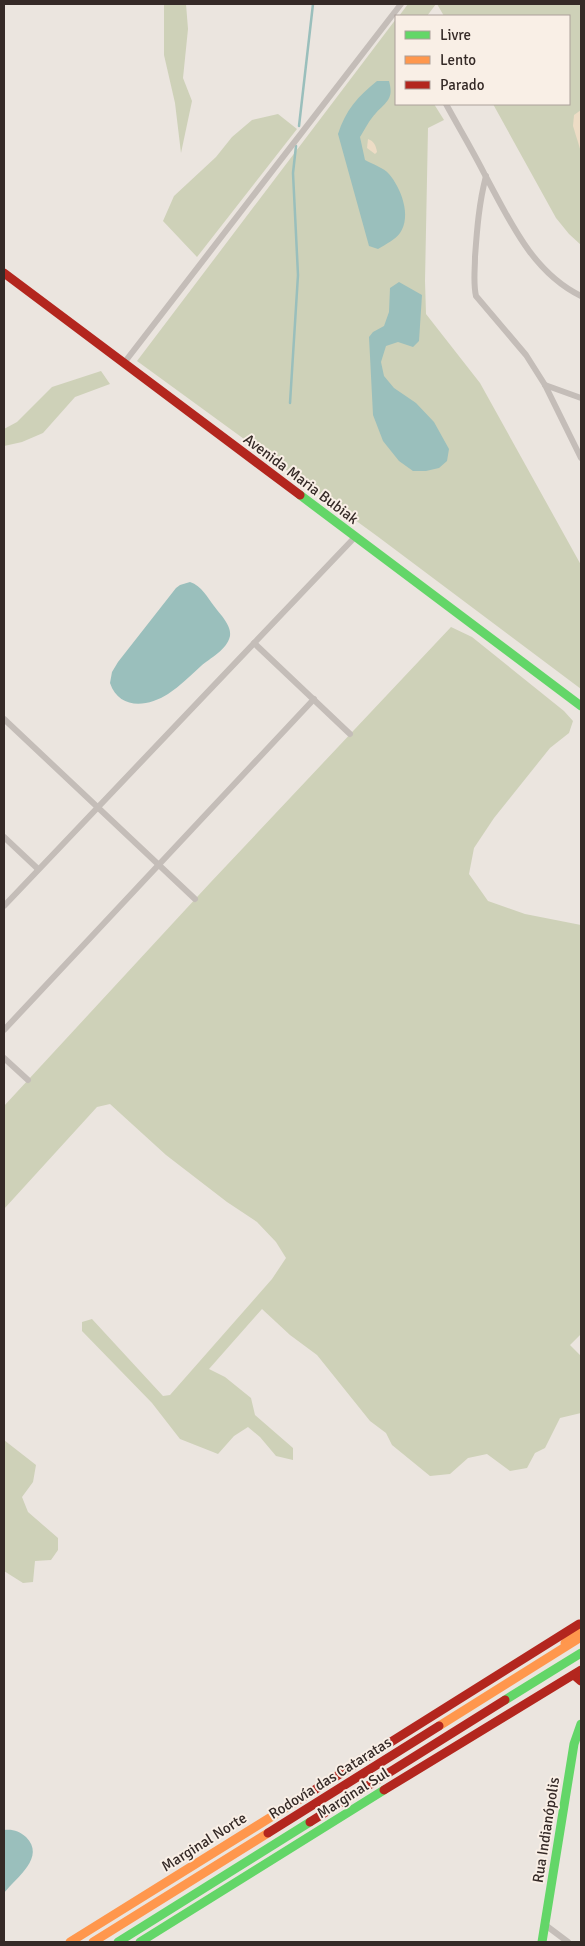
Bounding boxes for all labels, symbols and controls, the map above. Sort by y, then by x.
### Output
legend [395,15,570,105]
text: Livre [440,26,471,44]
text: Lento [440,51,476,69]
text: Parado [440,76,485,94]
street label: Avenida Maria Bubiak [240,430,362,528]
street label: Rodovía das Cataratas [265,1733,395,1823]
street label: Marginal Sul [314,1764,392,1822]
street label: Rua Indianópolis [529,1776,563,1884]
street label: Marginal Norte [158,1809,250,1875]

